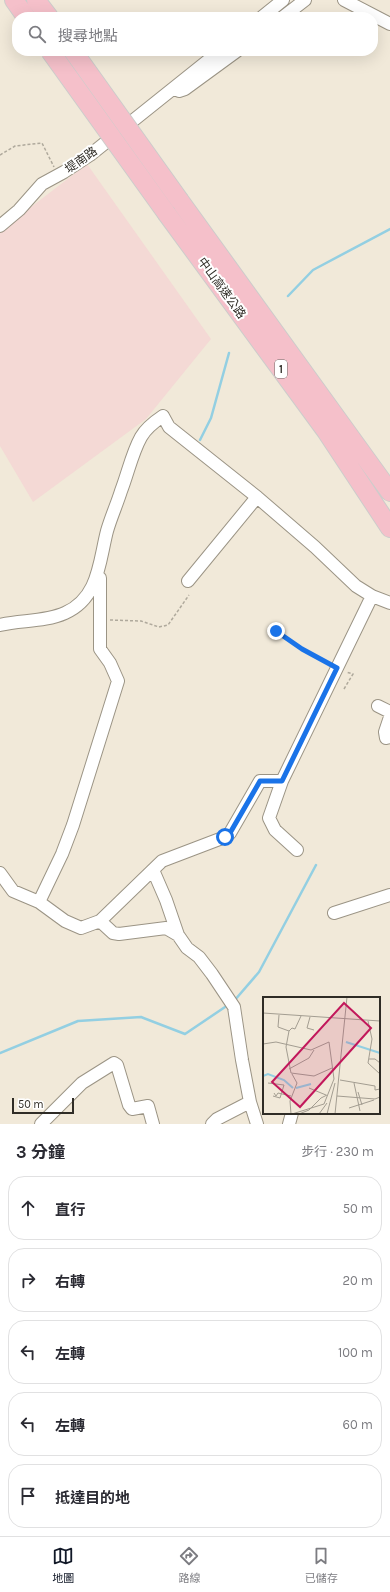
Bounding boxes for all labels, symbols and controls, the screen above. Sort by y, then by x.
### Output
search box [12,12,378,56]
icon: search [26,23,48,45]
text: 搜尋地點 [58,27,118,45]
street label: 堤南路 [62,144,100,176]
street label: 中山高速公路 [195,255,249,321]
road number: 1 [275,360,287,378]
route end [267,622,285,640]
route start [216,828,234,846]
inset map [263,997,380,1114]
scale bar [12,1096,74,1115]
text: 50 m [18,1098,44,1111]
text: 3 分鐘 [16,1142,65,1162]
text: 步行 · 230 m [301,1144,374,1159]
icon: ahead [17,1197,39,1219]
text: 直行 [55,1201,85,1219]
text: 50 m [343,1201,373,1216]
icon: right [17,1269,39,1291]
text: 右轉 [55,1273,85,1291]
text: 20 m [343,1273,373,1288]
icon: left [17,1341,39,1363]
text: 左轉 [55,1345,85,1363]
text: 100 m [338,1345,373,1360]
icon: left [17,1413,39,1435]
text: 左轉 [55,1417,85,1435]
text: 60 m [343,1417,373,1432]
icon: arrive [17,1485,39,1507]
text: 抵達目的地 [55,1489,130,1507]
tab: 地圖 [52,1545,74,1585]
tab: 路線 [178,1545,200,1585]
tab: 已儲存 [305,1545,338,1585]

